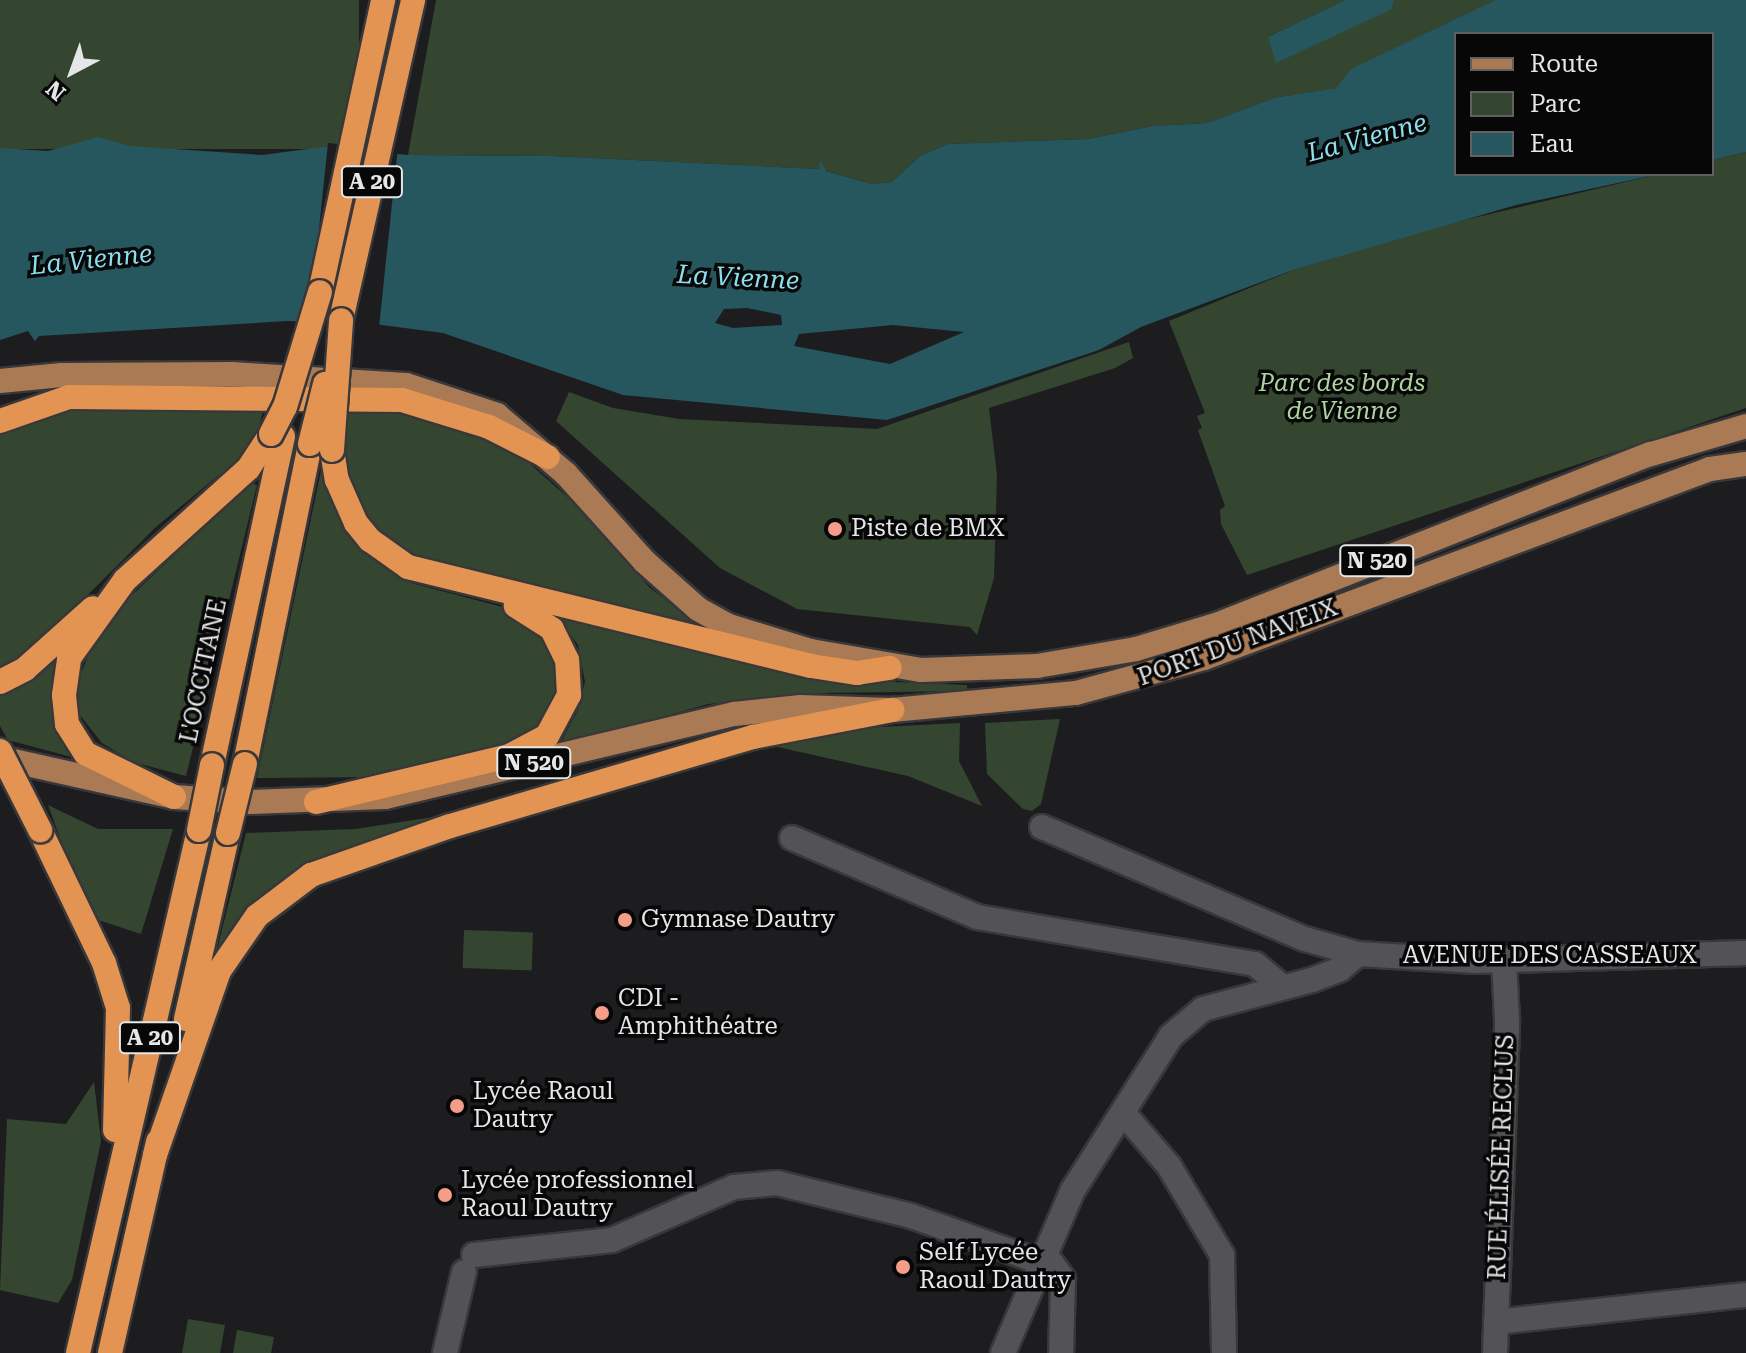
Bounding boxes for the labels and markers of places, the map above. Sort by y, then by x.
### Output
place label: Piste de BMX [851,515,1005,543]
marker: Piste de BMX [826,520,844,538]
place label: Gymnase Dautry [641,906,835,934]
marker: Gymnase Dautry [616,911,634,929]
place label: CDI - Amphithéatre [618,985,778,1041]
marker: CDI - Amphithéatre [593,1004,611,1022]
place label: Lycée Raoul Dautry [473,1078,613,1134]
marker: Lycée Raoul Dautry [448,1097,466,1115]
place label: Lycée professionnel Raoul Dautry [461,1167,694,1223]
marker: Lycée professionnel Raoul Dautry [436,1186,454,1204]
place label: Self Lycée Raoul Dautry [919,1239,1071,1295]
marker: Self Lycée Raoul Dautry [894,1258,912,1276]

